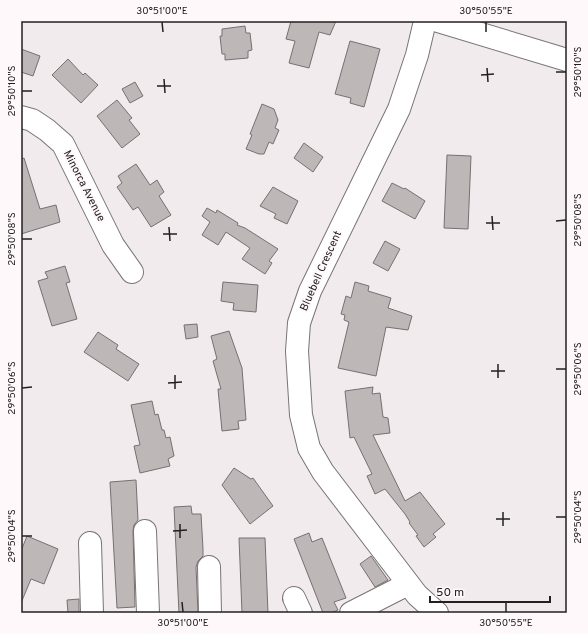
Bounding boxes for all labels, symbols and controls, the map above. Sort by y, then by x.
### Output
text: 30°51'00"E [136,5,188,18]
text: 30°50'55"E [459,5,513,18]
text: 29°50'10"S [572,46,585,98]
text: 29°50'10"S [6,65,19,117]
street label: Minorca Avenue [60,148,108,224]
text: 29°50'08"S [572,193,585,247]
text: 29°50'08"S [6,212,19,266]
street label: Bluebell Crescent [297,229,345,313]
text: 29°50'06"S [572,342,585,396]
text: 29°50'06"S [6,361,19,415]
text: 29°50'04"S [572,490,585,544]
text: 29°50'04"S [6,509,19,563]
scale bar [430,578,550,604]
text: 50 m [436,585,464,601]
text: 30°51'00"E [157,617,209,630]
text: 30°50'55"E [479,617,533,630]

